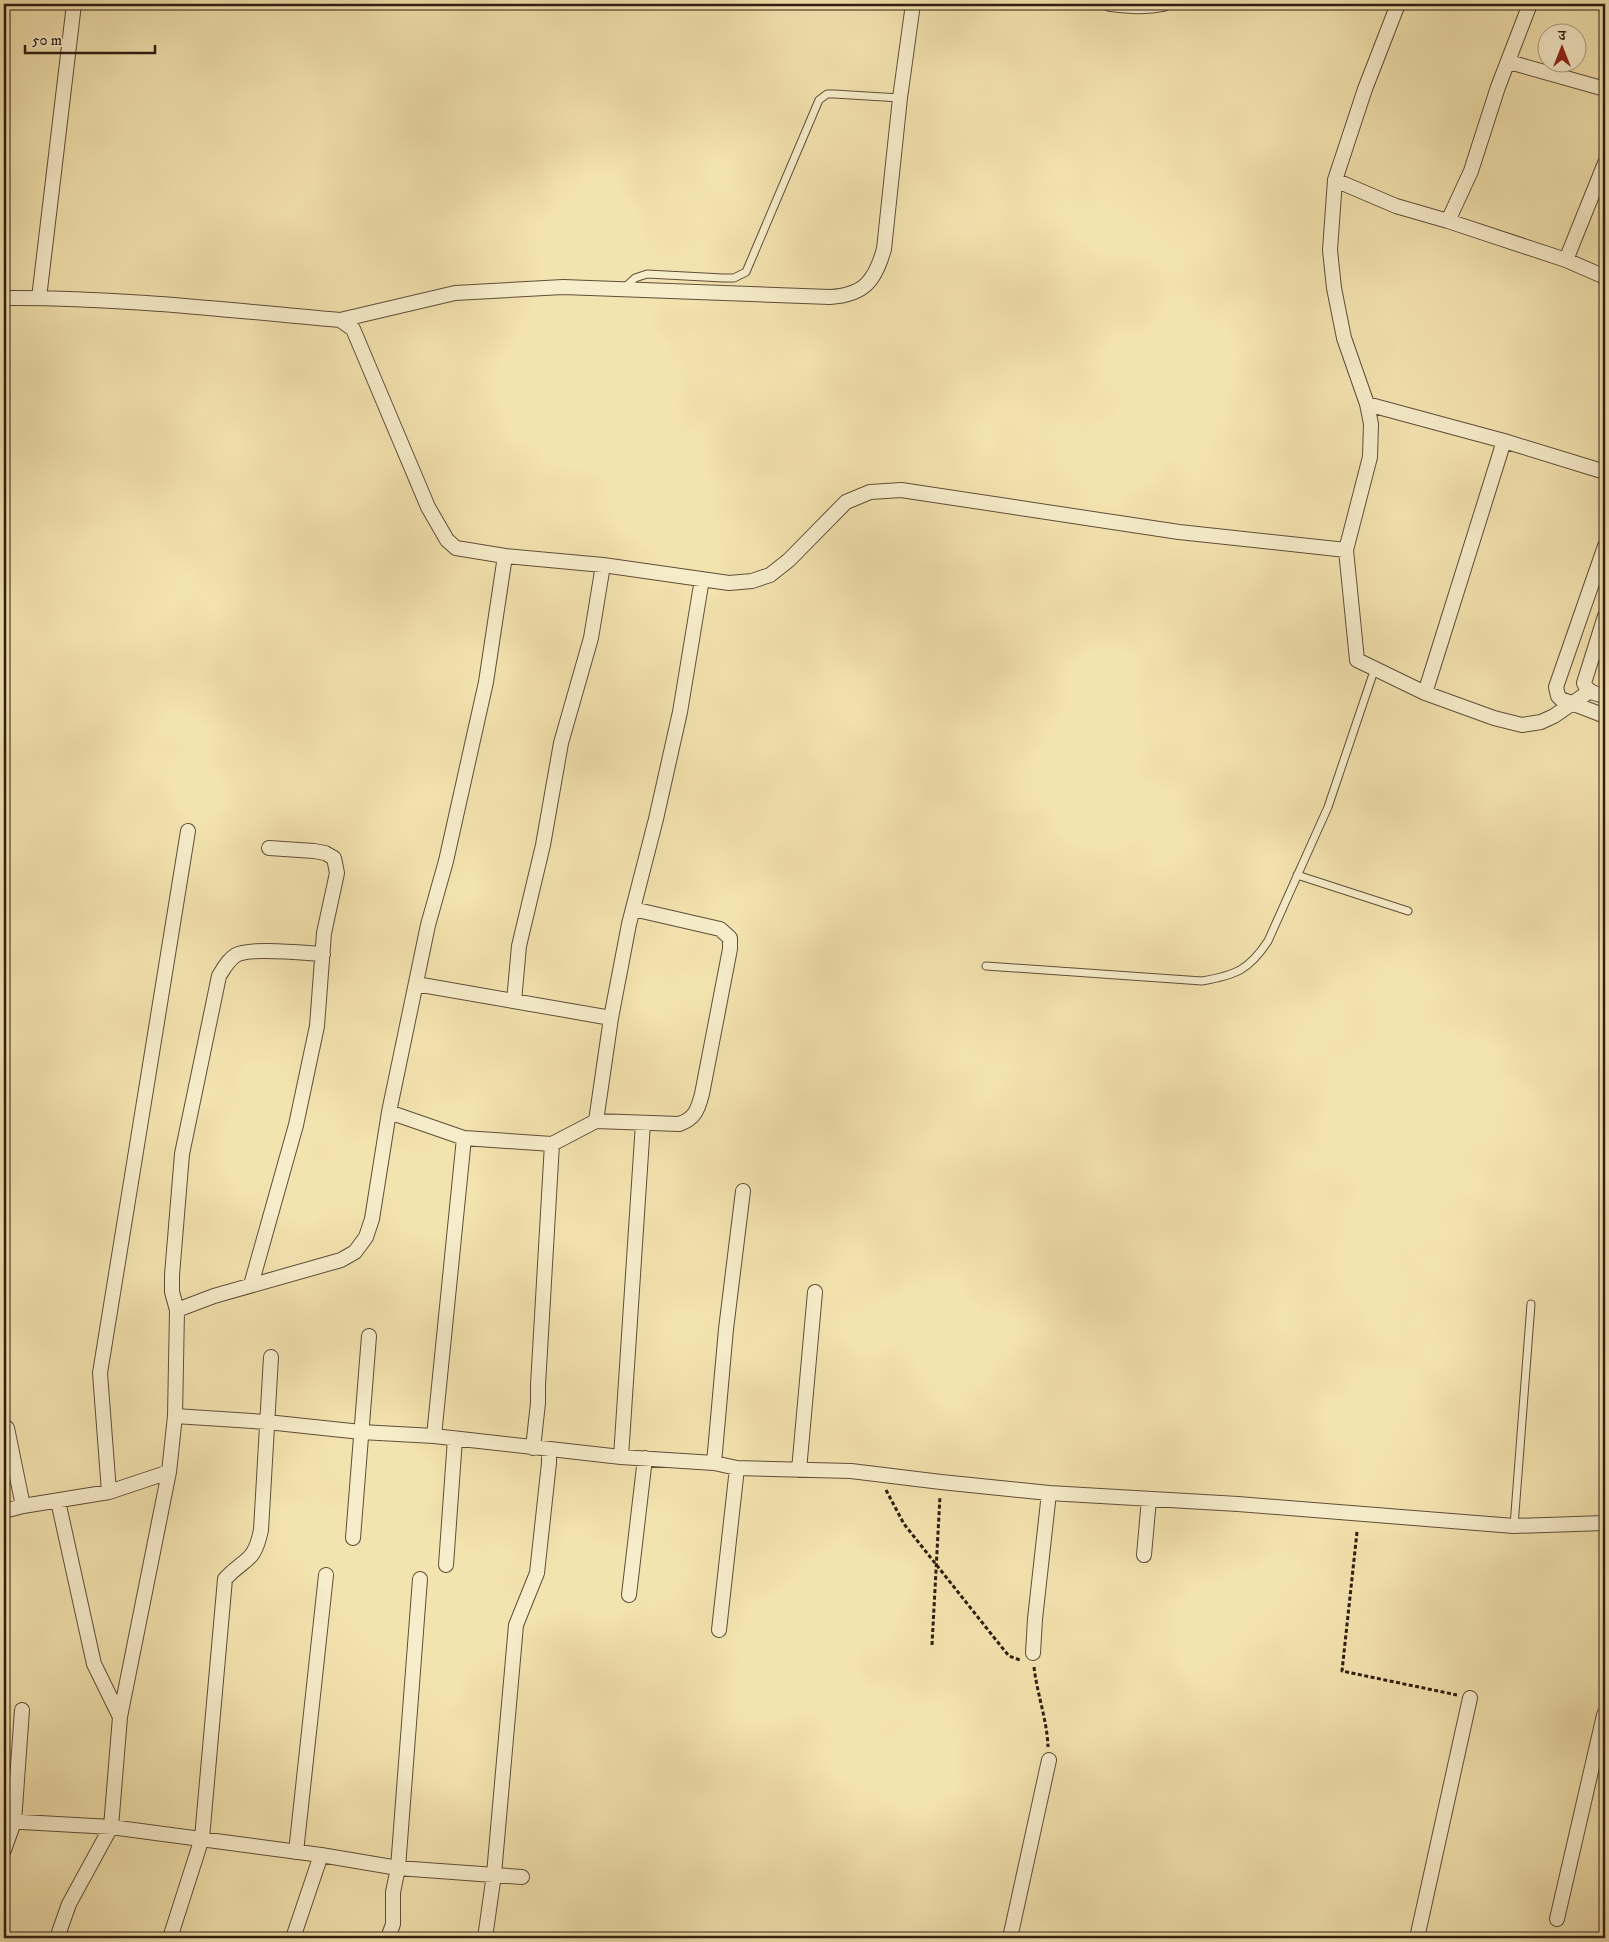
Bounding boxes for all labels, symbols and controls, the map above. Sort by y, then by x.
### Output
scale bar [25,22,155,54]
north arrow [1536,22,1586,72]
text: उ [1557,27,1566,45]
text: 50 m [32,31,62,50]

